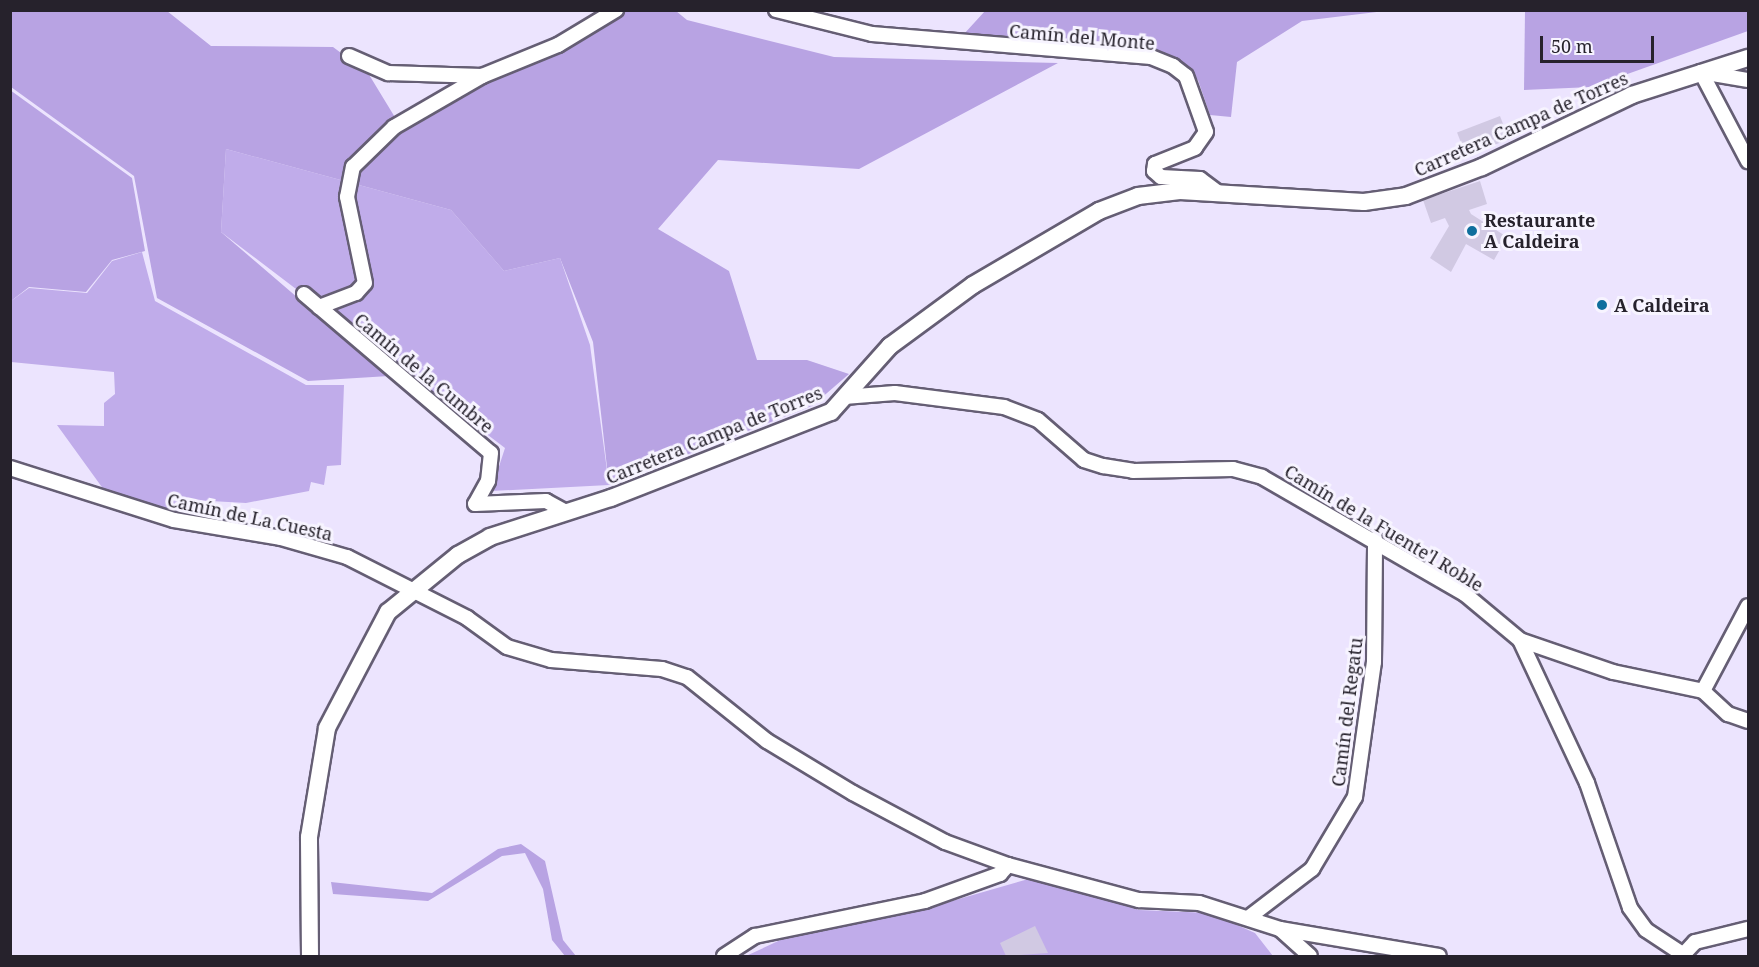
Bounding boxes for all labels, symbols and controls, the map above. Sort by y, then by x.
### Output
street label: Camín del Monte [1008,20,1156,54]
scale bar [1543,24,1657,62]
text: 50 m [1551,34,1593,58]
street label: Carretera Campa de Torres [1411,67,1631,181]
place label: Restaurante A Caldeira [1484,210,1595,252]
marker: Restaurante A Caldeira [1465,224,1479,238]
place label: A Caldeira [1614,294,1710,316]
marker: A Caldeira [1595,298,1609,312]
street label: Camín de la Cumbre [350,309,498,437]
street label: Carretera Campa de Torres [603,382,825,488]
street label: Camín de la Fuente'l Roble [1281,460,1487,596]
street label: Camín de La Cuesta [165,489,335,545]
street label: Camín del Regatu [1327,636,1367,788]

